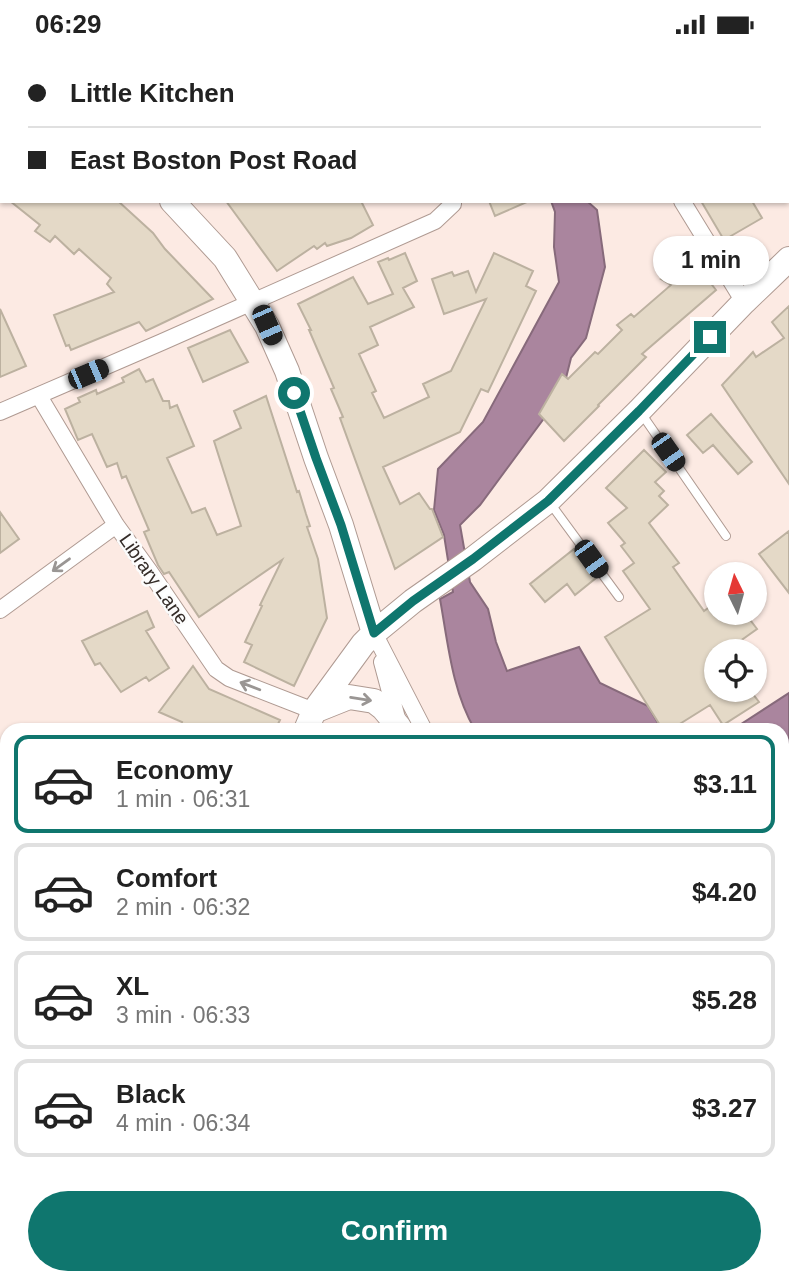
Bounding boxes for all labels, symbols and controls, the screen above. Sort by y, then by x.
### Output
text: 06:29 [35,9,102,39]
text: Little Kitchen [70,78,235,108]
text: East Boston Post Road [70,145,357,175]
callout: 1 min [652,236,768,285]
text: 1 min [681,247,741,273]
car [249,302,286,348]
route end [694,321,726,353]
car [65,356,112,392]
route start [278,377,310,409]
car [648,429,689,475]
street label: Library Lane [115,530,193,628]
car [571,536,612,582]
one-way arrow [52,558,71,572]
north arrow [704,562,766,625]
map controls [704,562,767,702]
button: locate [704,639,767,702]
one-way arrow [240,679,262,692]
one-way arrow [349,693,372,706]
icon: car [32,753,95,816]
text: Economy [116,755,233,785]
text: $3.11 [693,769,757,799]
text: 1 min · 06:31 [116,786,250,812]
icon: car [32,861,95,924]
text: Comfort [116,863,217,893]
text: $4.20 [692,877,757,907]
text: 2 min · 06:32 [116,894,250,920]
icon: car [32,969,95,1032]
text: XL [116,971,149,1001]
text: $5.28 [692,985,757,1015]
text: 3 min · 06:33 [116,1002,250,1028]
icon: car [32,1077,95,1140]
text: Black [116,1079,185,1109]
text: $3.27 [692,1093,757,1123]
text: 4 min · 06:34 [116,1110,250,1136]
button: Confirm [28,1191,761,1271]

